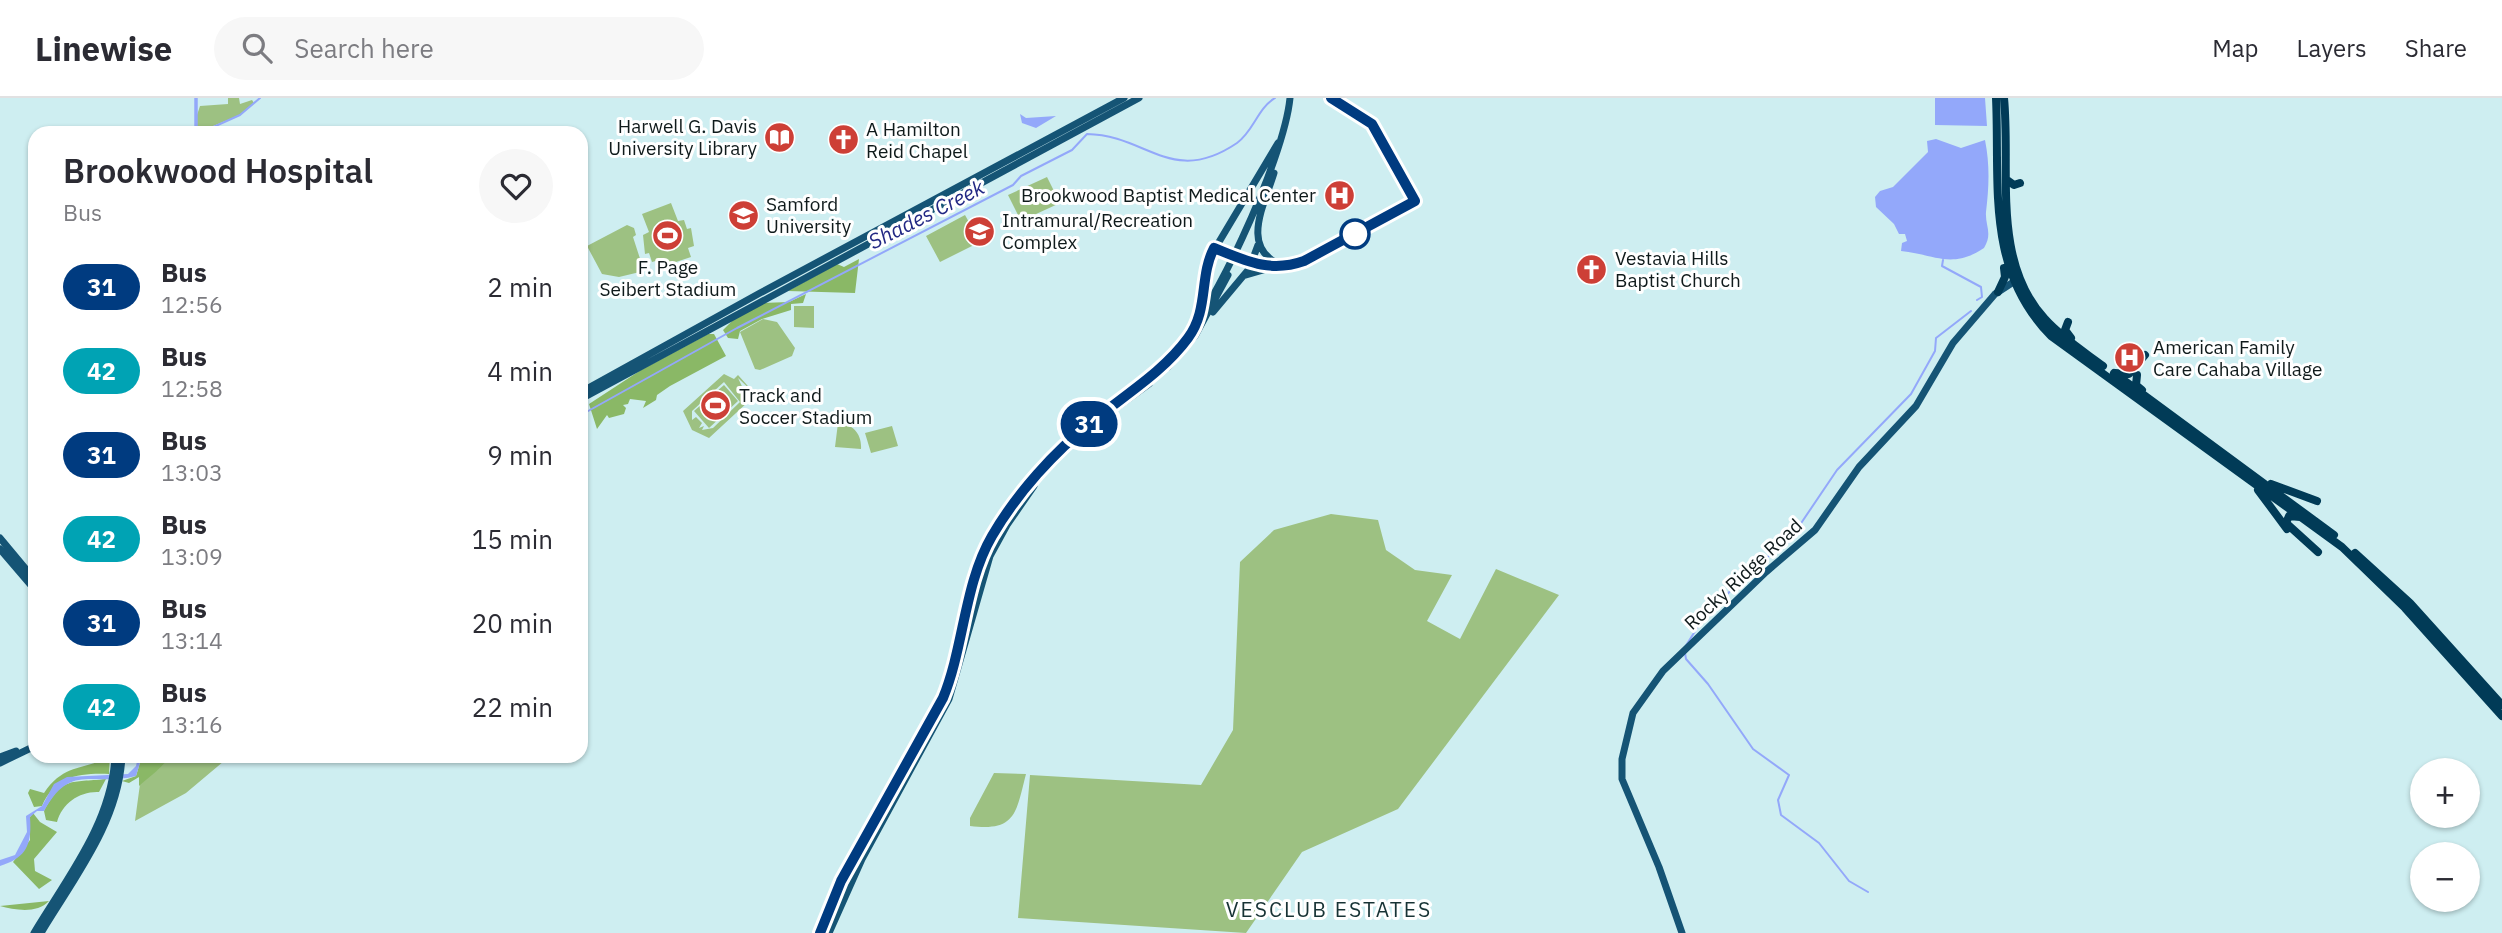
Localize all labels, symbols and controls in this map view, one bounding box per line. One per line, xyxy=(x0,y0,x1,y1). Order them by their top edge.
search box xyxy=(214,17,704,80)
text: Linewise xyxy=(35,27,172,70)
icon: search xyxy=(238,29,276,67)
text: Search here xyxy=(294,31,434,65)
text: Map xyxy=(2212,32,2259,64)
text: Layers xyxy=(2297,32,2367,64)
text: Share xyxy=(2405,32,2467,64)
place label: Harwell G. Davis University Library xyxy=(608,114,758,160)
place label: A Hamilton Reid Chapel xyxy=(866,117,968,163)
library icon: Harwell G. Davis University Library xyxy=(763,120,797,154)
church icon: A Hamilton Reid Chapel xyxy=(826,123,860,157)
text: Brookwood Hospital xyxy=(63,149,373,192)
button: heart xyxy=(479,149,553,223)
water label: Shades Creek xyxy=(863,172,990,255)
hospital icon: Brookwood Baptist Medical Center xyxy=(1322,178,1356,212)
place label: Brookwood Baptist Medical Center xyxy=(1021,183,1316,207)
place label: Samford University xyxy=(766,192,852,238)
text: Bus xyxy=(63,197,102,227)
school or university icon: Samford University xyxy=(726,198,760,232)
place label: Intramural/Recreation Complex xyxy=(1002,208,1193,254)
school or university icon: Intramural/Recreation Complex xyxy=(962,214,996,248)
sports icon: F. Page Seibert Stadium xyxy=(651,219,685,253)
unlabelled marker xyxy=(1340,219,1370,249)
place label: Vestavia Hills Baptist Church xyxy=(1615,246,1741,292)
church icon: Vestavia Hills Baptist Church xyxy=(1575,252,1609,286)
text: Bus xyxy=(161,255,207,289)
place label: F. Page Seibert Stadium xyxy=(600,255,736,301)
text: 2 min xyxy=(487,270,553,304)
text: 31 xyxy=(87,271,116,303)
text: 12:56 xyxy=(161,289,223,319)
place label: American Family Care Cahaba Village xyxy=(2153,335,2322,381)
text: Bus xyxy=(161,339,207,373)
hospital icon: American Family Care Cahaba Village xyxy=(2113,341,2147,375)
text: 4 min xyxy=(487,354,553,388)
text: 42 xyxy=(87,355,116,387)
text: 12:58 xyxy=(161,373,223,403)
place label: Track and Soccer Stadium xyxy=(739,383,872,429)
sports icon: Track and Soccer Stadium xyxy=(699,389,733,423)
line badge: 31 xyxy=(1058,401,1120,447)
text: 31 xyxy=(1075,408,1103,440)
text: Bus xyxy=(161,423,207,457)
text: 9 min xyxy=(487,438,553,472)
text: 31 xyxy=(87,439,116,471)
text: 13:03 xyxy=(161,457,223,487)
text: Bus xyxy=(161,507,207,541)
street label: Rocky Ridge Road xyxy=(1679,513,1807,635)
text: 15 min xyxy=(472,522,553,556)
text: 42 xyxy=(87,523,116,555)
text: 13:09 xyxy=(161,541,223,571)
text: Bus xyxy=(161,591,207,625)
text: 20 min xyxy=(472,606,553,640)
text: 31 xyxy=(87,607,116,639)
text: 13:14 xyxy=(161,625,223,655)
text: Bus xyxy=(161,675,207,709)
text: 22 min xyxy=(472,690,553,724)
text: 42 xyxy=(87,691,116,723)
text: 13:16 xyxy=(161,709,223,739)
map controls xyxy=(2410,758,2480,912)
button: + xyxy=(2410,758,2480,828)
button: − xyxy=(2410,842,2480,912)
district label: VESCLUB ESTATES xyxy=(1226,895,1432,923)

